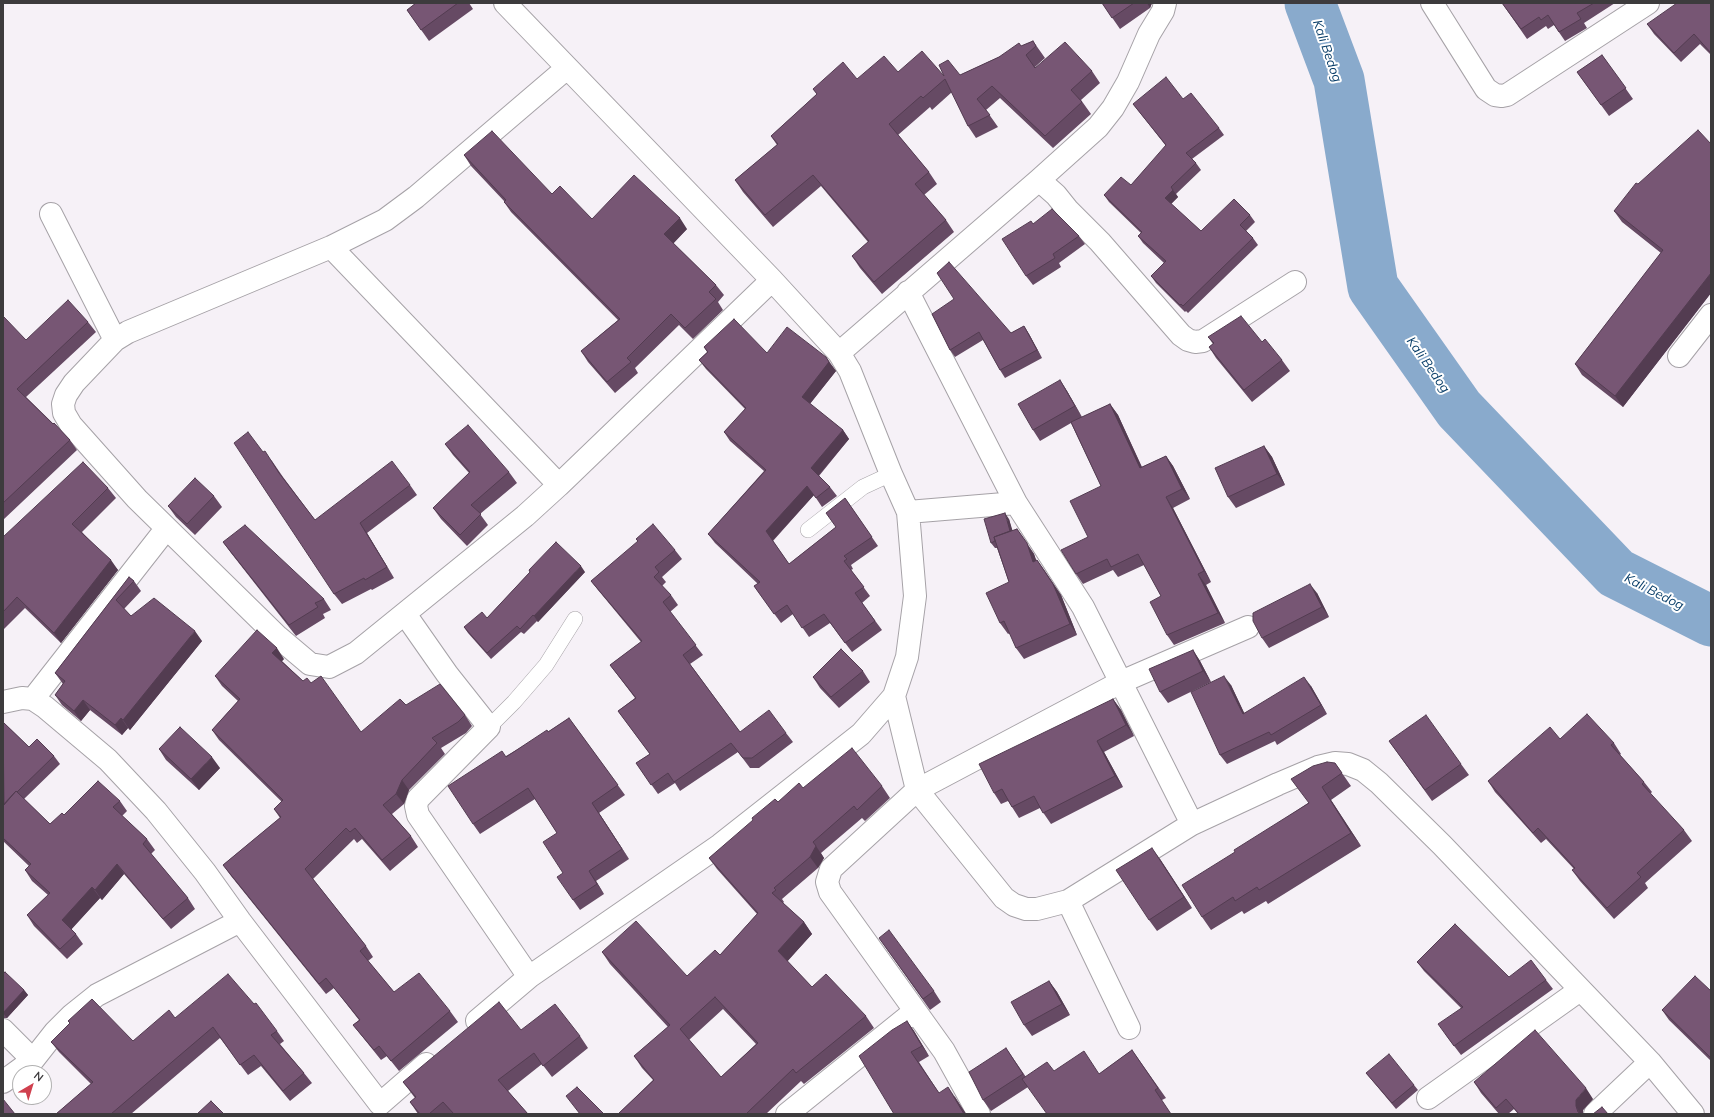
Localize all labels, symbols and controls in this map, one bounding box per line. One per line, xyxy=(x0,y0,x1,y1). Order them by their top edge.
water label: Kali Bedog xyxy=(1309,18,1345,84)
water label: Kali Bedog xyxy=(1403,334,1453,396)
water label: Kali Bedog xyxy=(1622,570,1686,614)
north arrow xyxy=(12,1065,52,1105)
text: N xyxy=(31,1068,46,1084)

